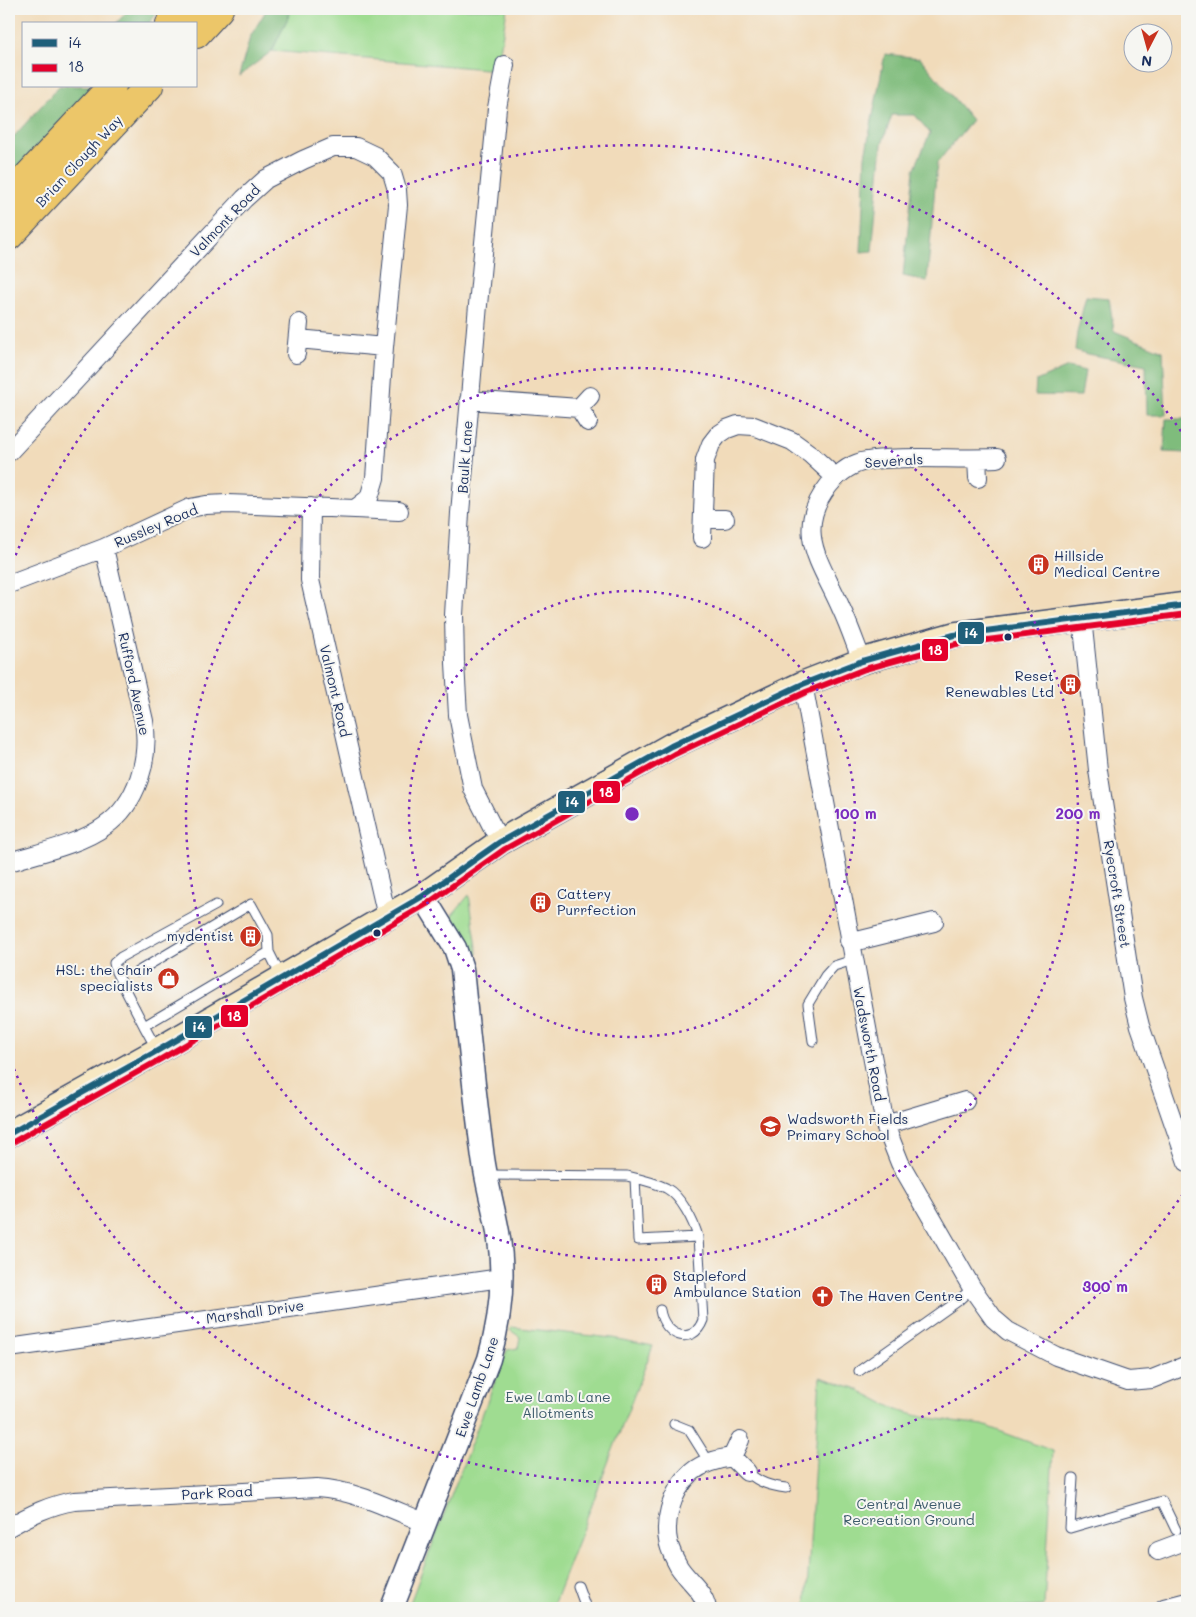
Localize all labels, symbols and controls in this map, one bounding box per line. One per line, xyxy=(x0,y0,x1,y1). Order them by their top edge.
legend xyxy=(22,22,198,88)
north arrow xyxy=(1124,22,1174,72)
text: i4 xyxy=(68,32,82,52)
text: N xyxy=(1140,51,1153,71)
text: 18 xyxy=(68,56,84,76)
street label: Brian Clough Way xyxy=(31,111,126,211)
street label: Valmont Road xyxy=(185,180,264,261)
street label: Baulk Lane xyxy=(452,420,477,494)
street label: Severals xyxy=(864,449,924,472)
street label: Russley Road xyxy=(111,499,201,552)
place label: Hillside Medical Centre xyxy=(1054,546,1160,581)
building icon: Hillside Medical Centre xyxy=(1026,552,1050,576)
line badge: i4 xyxy=(957,621,985,645)
text: i4 xyxy=(964,623,978,642)
street label: Rufford Avenue xyxy=(114,631,155,737)
unlabelled marker xyxy=(1003,632,1013,642)
line badge: 18 xyxy=(921,638,949,662)
text: 18 xyxy=(928,640,943,659)
street label: Valmont Road xyxy=(316,643,355,739)
place label: Reset Renewables Ltd xyxy=(946,666,1054,701)
building icon: Reset Renewables Ltd xyxy=(1058,672,1082,696)
line badge: 18 xyxy=(592,780,621,804)
text: 18 xyxy=(599,782,614,801)
line badge: i4 xyxy=(557,790,586,814)
text: i4 xyxy=(565,792,579,811)
text: 100 m xyxy=(833,803,877,823)
text: 200 m xyxy=(1056,803,1101,823)
centre of rings xyxy=(623,805,641,823)
street label: Ryecroft Street xyxy=(1100,839,1135,949)
place label: Cattery Purrfection xyxy=(557,884,636,919)
building icon: Cattery Purrfection xyxy=(529,890,553,914)
building icon: mydentist xyxy=(238,924,262,948)
place label: mydentist xyxy=(167,926,234,945)
unlabelled marker xyxy=(372,928,382,938)
place label: HSL: the chair specialists xyxy=(56,960,153,995)
shop icon: HSL: the chair specialists xyxy=(157,966,181,990)
street label: Wadsworth Road xyxy=(849,985,890,1103)
line badge: 18 xyxy=(220,1004,249,1028)
text: 18 xyxy=(227,1006,242,1025)
line badge: i4 xyxy=(184,1015,213,1039)
text: i4 xyxy=(192,1017,206,1036)
place label: Wadsworth Fields Primary School xyxy=(787,1109,908,1144)
school or university icon: Wadsworth Fields Primary School xyxy=(759,1115,783,1139)
place label: Stapleford Ambulance Station xyxy=(673,1266,801,1301)
building icon: Stapleford Ambulance Station xyxy=(645,1272,669,1296)
text: 300 m xyxy=(1082,1276,1128,1296)
church icon: The Haven Centre xyxy=(811,1284,835,1308)
place label: The Haven Centre xyxy=(839,1286,963,1305)
street label: Marshall Drive xyxy=(205,1295,305,1328)
street label: Ewe Lamb Lane xyxy=(450,1334,503,1440)
park label: Ewe Lamb Lane Allotments xyxy=(505,1387,611,1422)
street label: Park Road xyxy=(181,1481,253,1504)
park label: Central Avenue Recreation Ground xyxy=(843,1494,975,1529)

